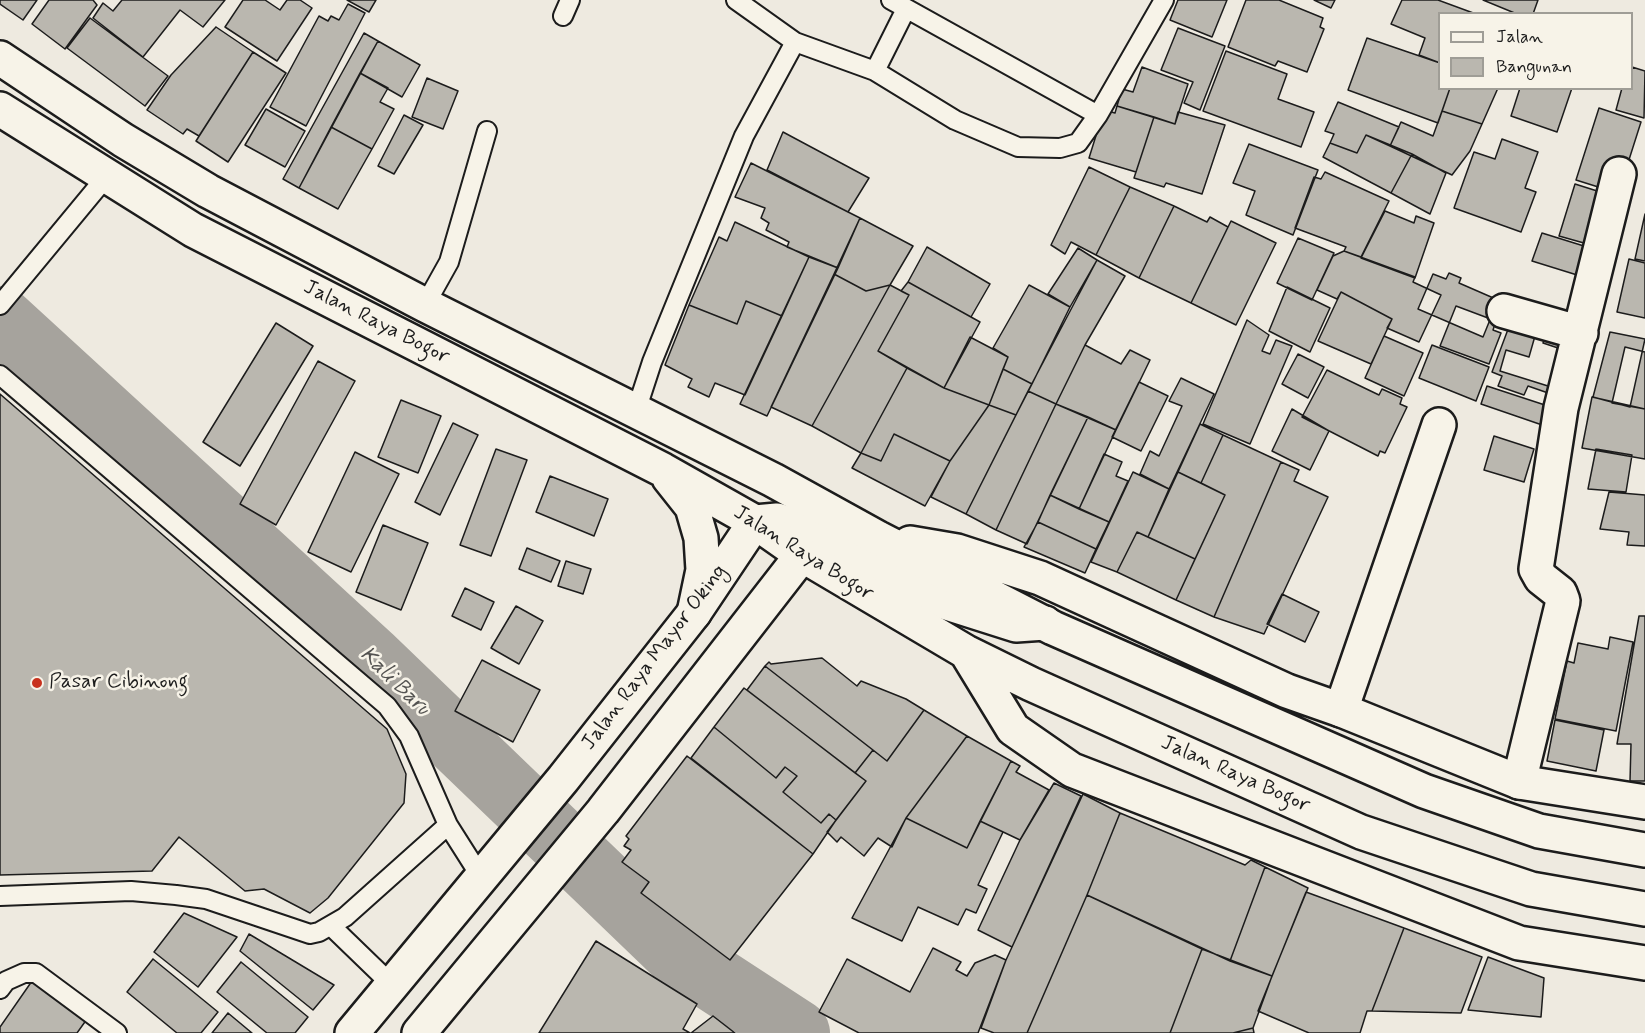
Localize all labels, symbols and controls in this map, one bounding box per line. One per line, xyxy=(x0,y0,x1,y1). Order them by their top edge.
legend xyxy=(1438,12,1633,90)
text: Jalan xyxy=(1496,25,1543,49)
text: Bangunan xyxy=(1496,55,1572,79)
street label: Jalan Raya Bogor xyxy=(299,275,453,371)
street label: Jalan Raya Bogor xyxy=(728,501,878,607)
street label: Jalan Raya Mayor Oking xyxy=(577,560,733,756)
water label: Kali Baru xyxy=(353,642,435,722)
place label: Pasar Cibinong xyxy=(49,670,188,696)
marker: Pasar Cibinong xyxy=(30,676,44,690)
street label: Jalan Raya Bogor xyxy=(1157,731,1313,819)

